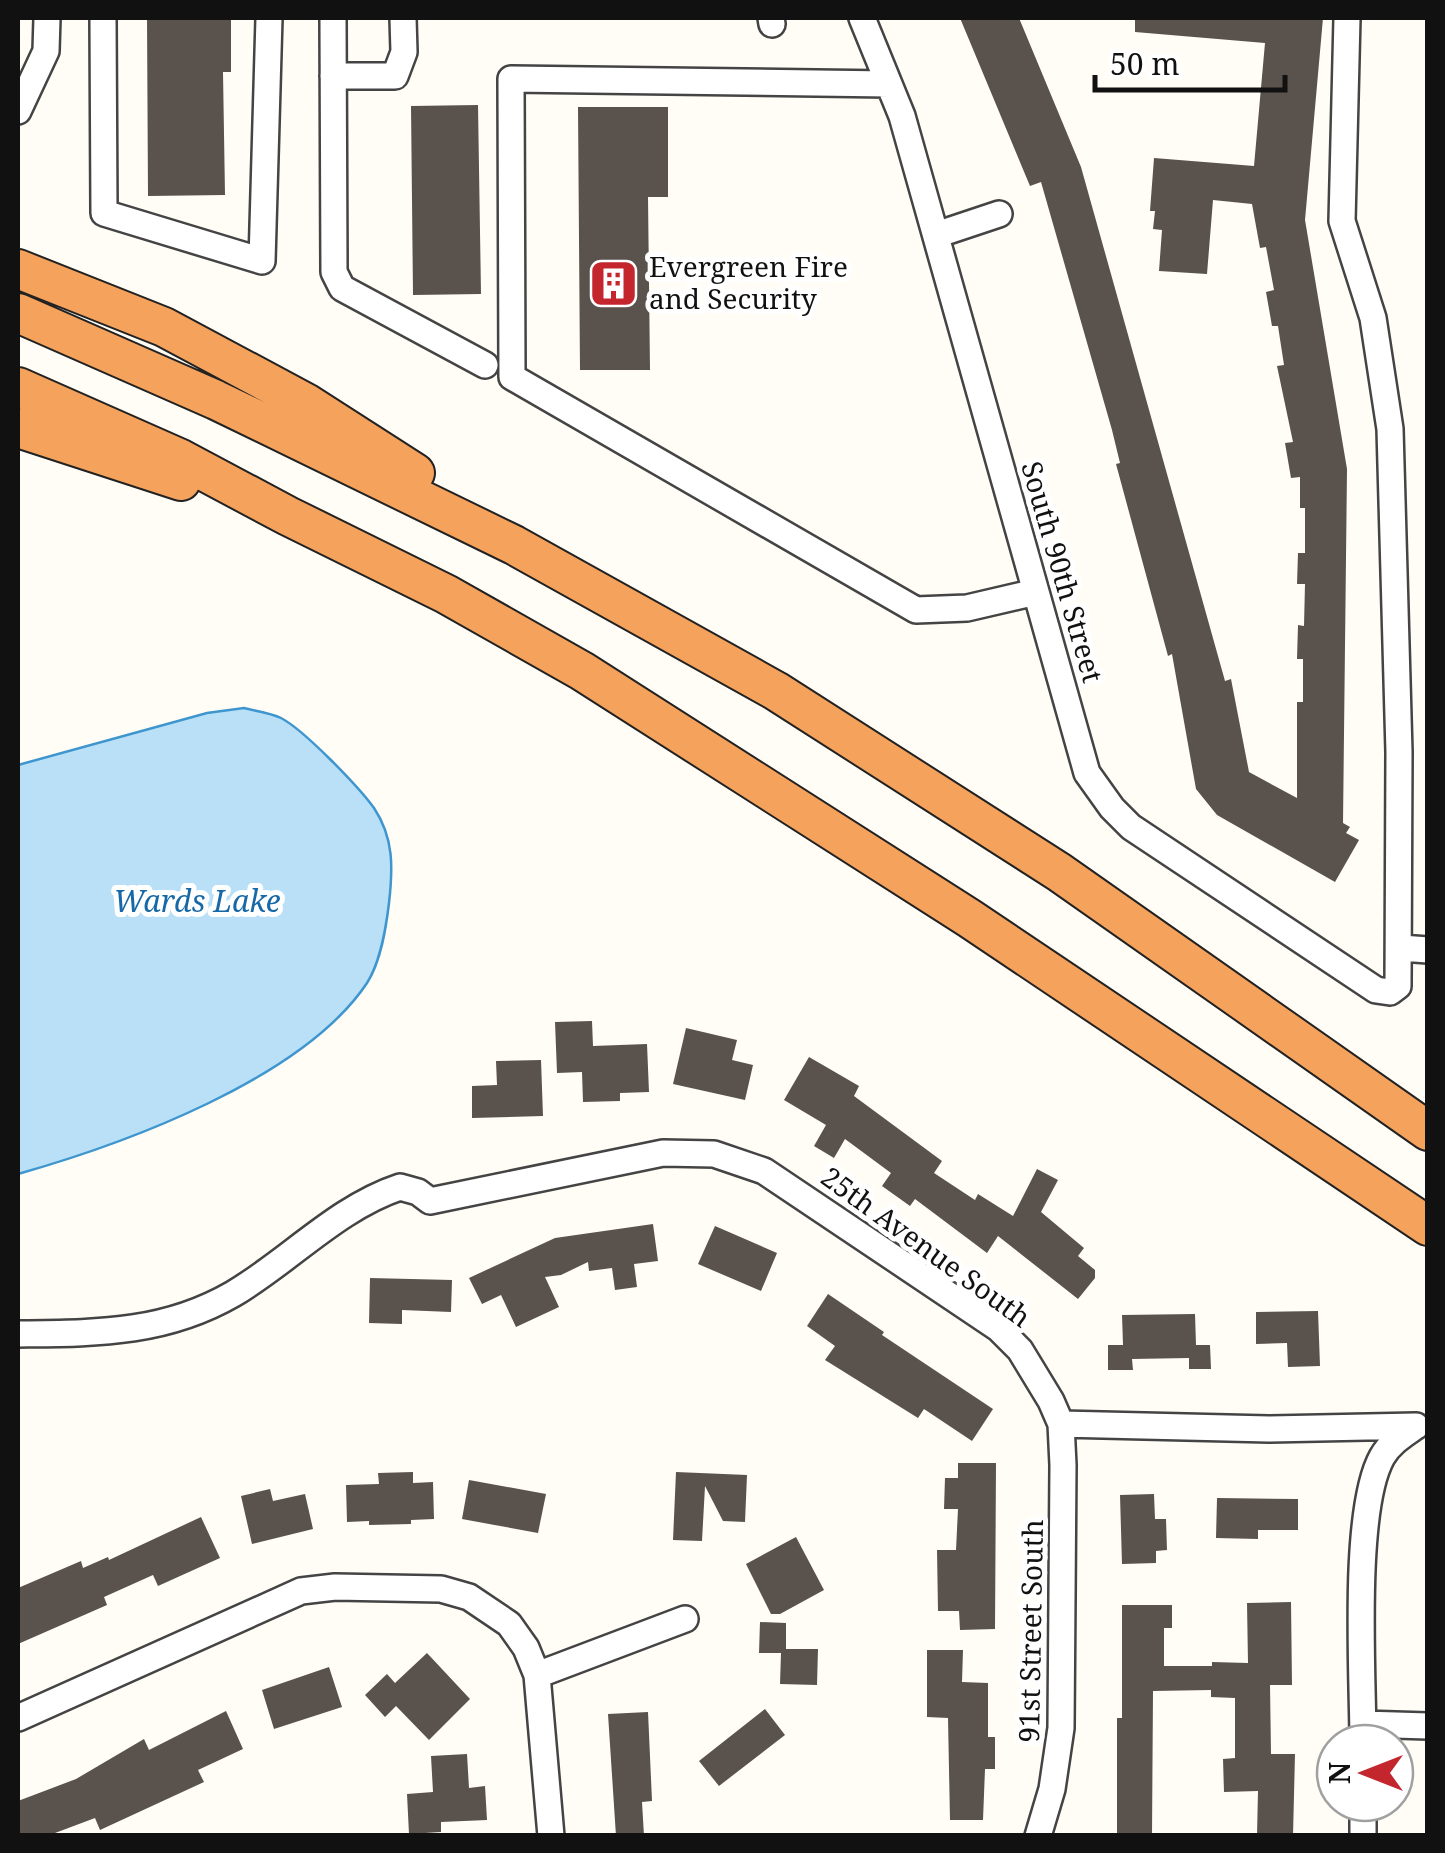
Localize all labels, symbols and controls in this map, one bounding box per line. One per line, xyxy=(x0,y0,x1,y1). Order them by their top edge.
scale bar xyxy=(1095,30,1285,92)
text: 50 m xyxy=(1110,43,1180,84)
place label: Evergreen Fire and Security xyxy=(649,247,848,317)
building icon: Evergreen Fire and Security xyxy=(588,257,640,309)
street label: South 90th Street xyxy=(1013,457,1113,687)
water label: Wards Lake xyxy=(113,880,281,921)
street label: 25th Avenue South xyxy=(814,1157,1039,1335)
street label: 91st Street South xyxy=(1009,1519,1051,1743)
north arrow xyxy=(1315,1723,1415,1823)
text: N xyxy=(1320,1762,1358,1784)

